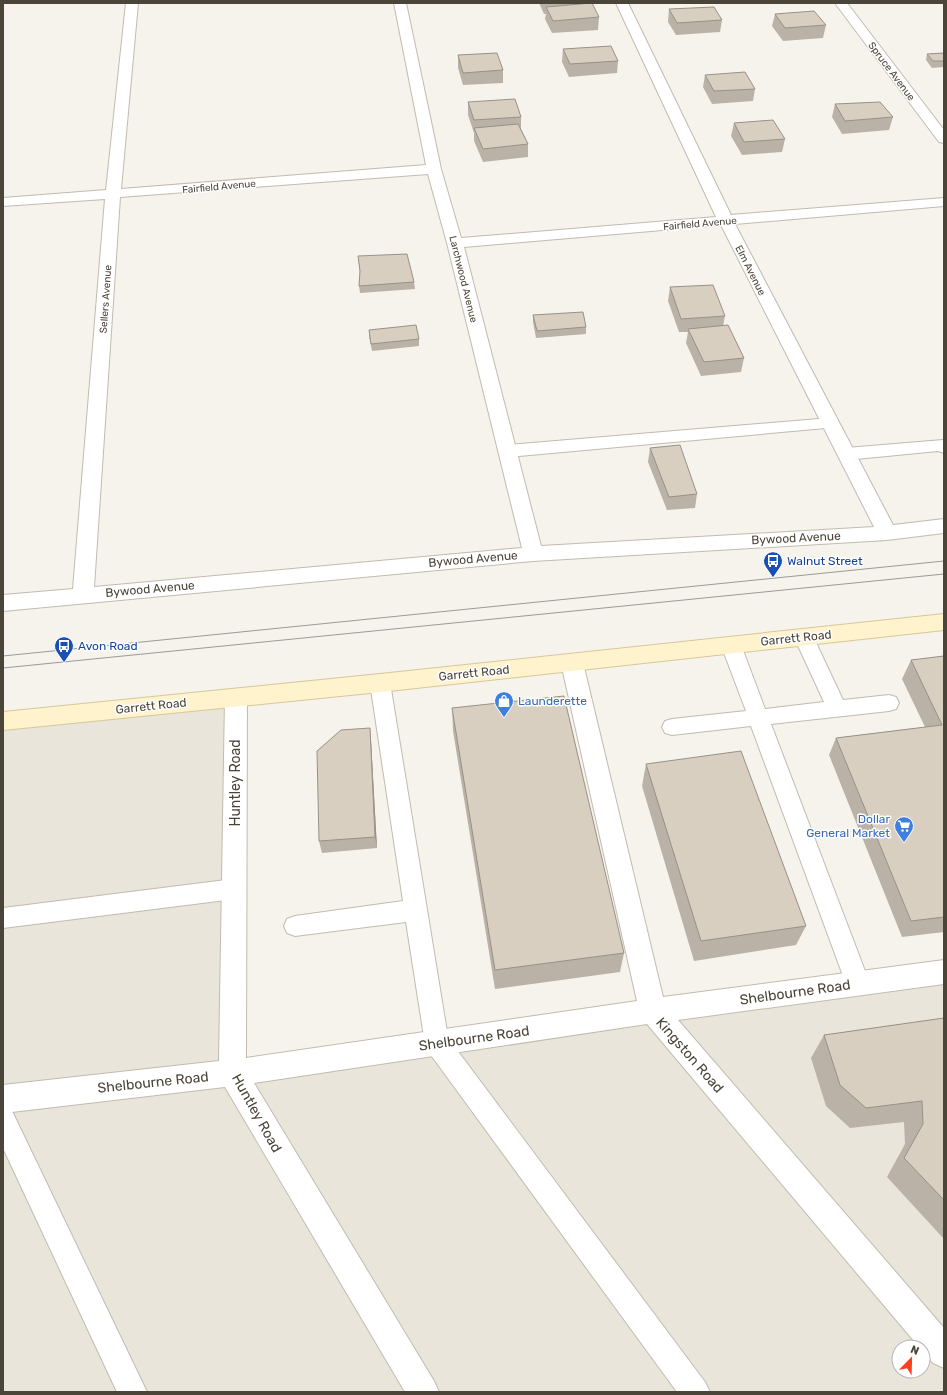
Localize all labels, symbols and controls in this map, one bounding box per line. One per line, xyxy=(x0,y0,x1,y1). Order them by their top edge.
street label: Spruce Avenue xyxy=(865,40,917,104)
street label: Fairfield Avenue xyxy=(182,178,257,196)
street label: Fairfield Avenue xyxy=(663,215,738,233)
street label: Larchwood Avenue xyxy=(446,235,480,324)
street label: Elm Avenue xyxy=(732,243,768,298)
street label: Sellers Avenue xyxy=(98,264,114,334)
street label: Bywood Avenue xyxy=(751,529,841,547)
street label: Bywood Avenue xyxy=(428,548,519,570)
bus stop icon: Walnut Street xyxy=(762,550,784,578)
place label: Walnut Street xyxy=(787,554,863,568)
street label: Bywood Avenue xyxy=(105,578,196,600)
street label: Garrett Road xyxy=(760,627,832,649)
bus stop icon: Avon Road xyxy=(53,635,75,663)
place label: Avon Road xyxy=(78,639,138,653)
street label: Garrett Road xyxy=(438,662,510,684)
shop icon: Launderette xyxy=(493,690,515,718)
place label: Launderette xyxy=(518,694,587,708)
street label: Garrett Road xyxy=(115,695,187,717)
street label: Huntley Road xyxy=(227,739,244,827)
place label: Dollar General Market xyxy=(806,812,890,840)
supermarket icon: Dollar General Market xyxy=(893,815,915,843)
street label: Shelbourne Road xyxy=(739,976,851,1009)
street label: Kingston Road xyxy=(652,1014,727,1097)
street label: Shelbourne Road xyxy=(418,1022,530,1055)
street label: Shelbourne Road xyxy=(97,1068,209,1097)
street label: Huntley Road xyxy=(228,1071,285,1156)
north arrow xyxy=(891,1339,931,1379)
text: N xyxy=(909,1343,921,1358)

